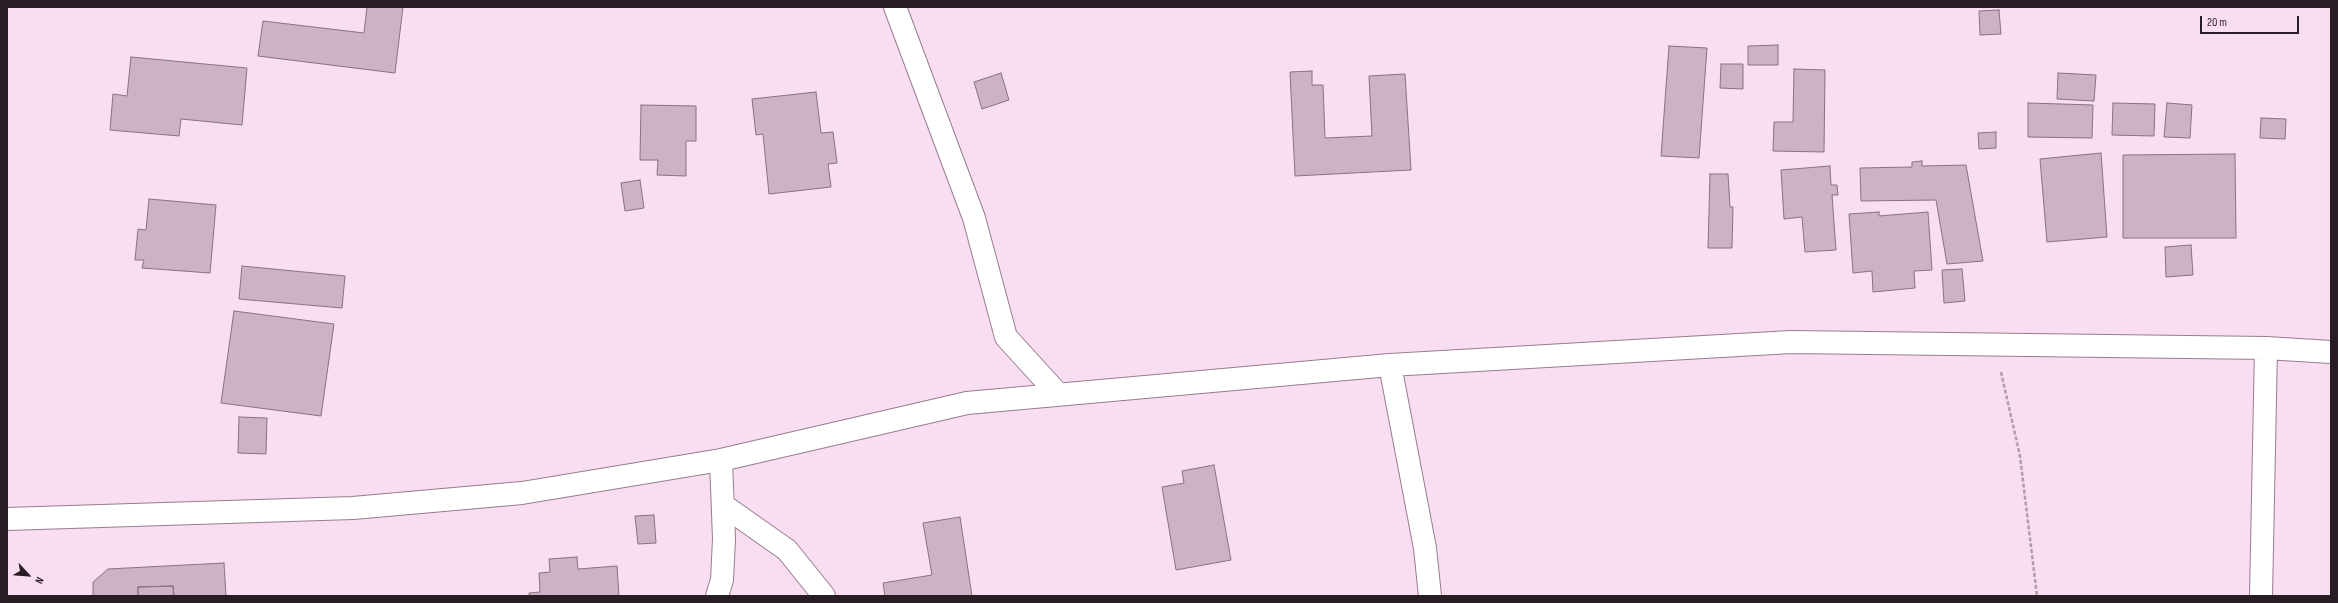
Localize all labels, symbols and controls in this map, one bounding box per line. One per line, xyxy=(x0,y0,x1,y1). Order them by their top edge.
scale bar xyxy=(2202,8,2301,34)
text: 20 m xyxy=(2207,15,2227,30)
north arrow xyxy=(8,555,48,595)
text: N xyxy=(32,575,46,586)

